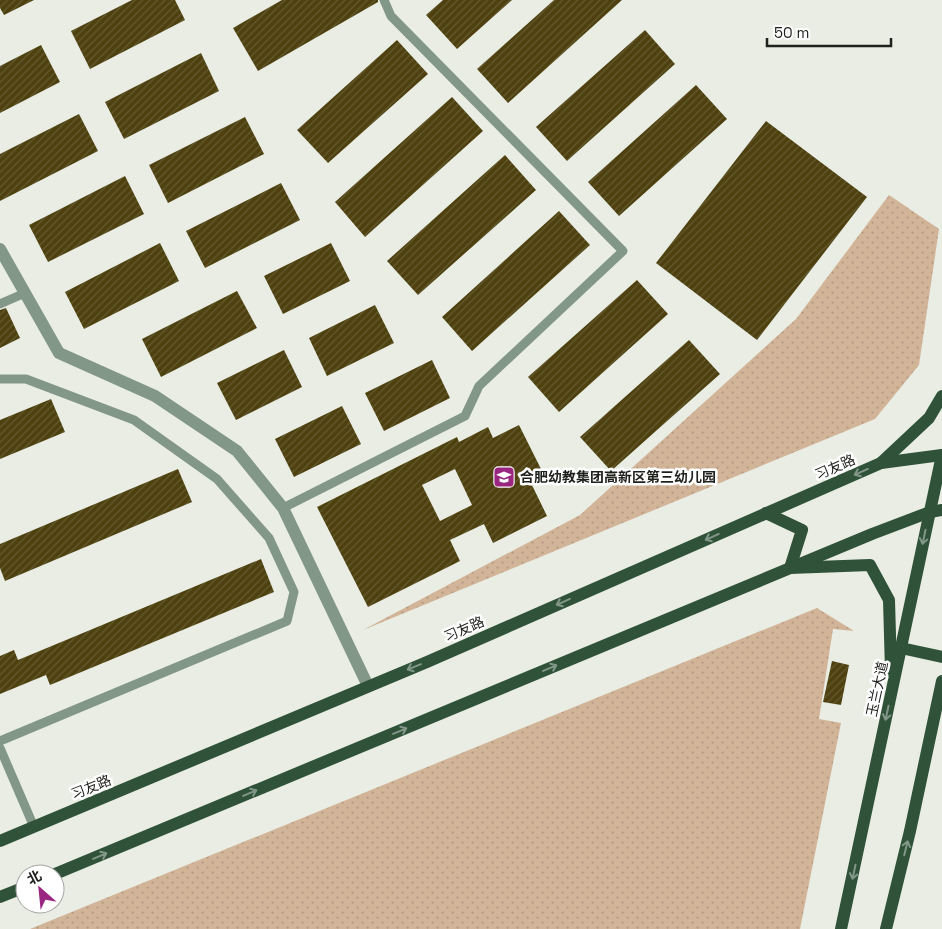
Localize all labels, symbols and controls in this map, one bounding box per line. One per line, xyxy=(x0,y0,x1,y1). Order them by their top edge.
scale bar xyxy=(767,15,891,47)
text: 50 m xyxy=(774,23,809,42)
street label: 习友路 xyxy=(812,450,858,484)
school or university icon: 合肥幼教集团高新区第三幼儿园 xyxy=(492,465,516,489)
one-way arrow xyxy=(854,467,869,477)
place label: 合肥幼教集团高新区第三幼儿园 xyxy=(520,468,716,486)
one-way arrow xyxy=(919,529,929,545)
one-way arrow xyxy=(705,533,720,543)
one-way arrow xyxy=(556,598,571,608)
street label: 习友路 xyxy=(441,612,487,646)
street label: 玉兰大道 xyxy=(862,660,892,718)
one-way arrow xyxy=(407,663,422,673)
one-way arrow xyxy=(542,663,557,673)
one-way arrow xyxy=(882,705,891,721)
one-way arrow xyxy=(392,725,407,735)
street label: 习友路 xyxy=(68,771,114,803)
one-way arrow xyxy=(242,788,257,797)
one-way arrow xyxy=(902,840,911,856)
one-way arrow xyxy=(92,850,107,860)
north arrow xyxy=(15,864,65,914)
one-way arrow xyxy=(848,864,858,880)
text: 北 xyxy=(24,866,44,889)

